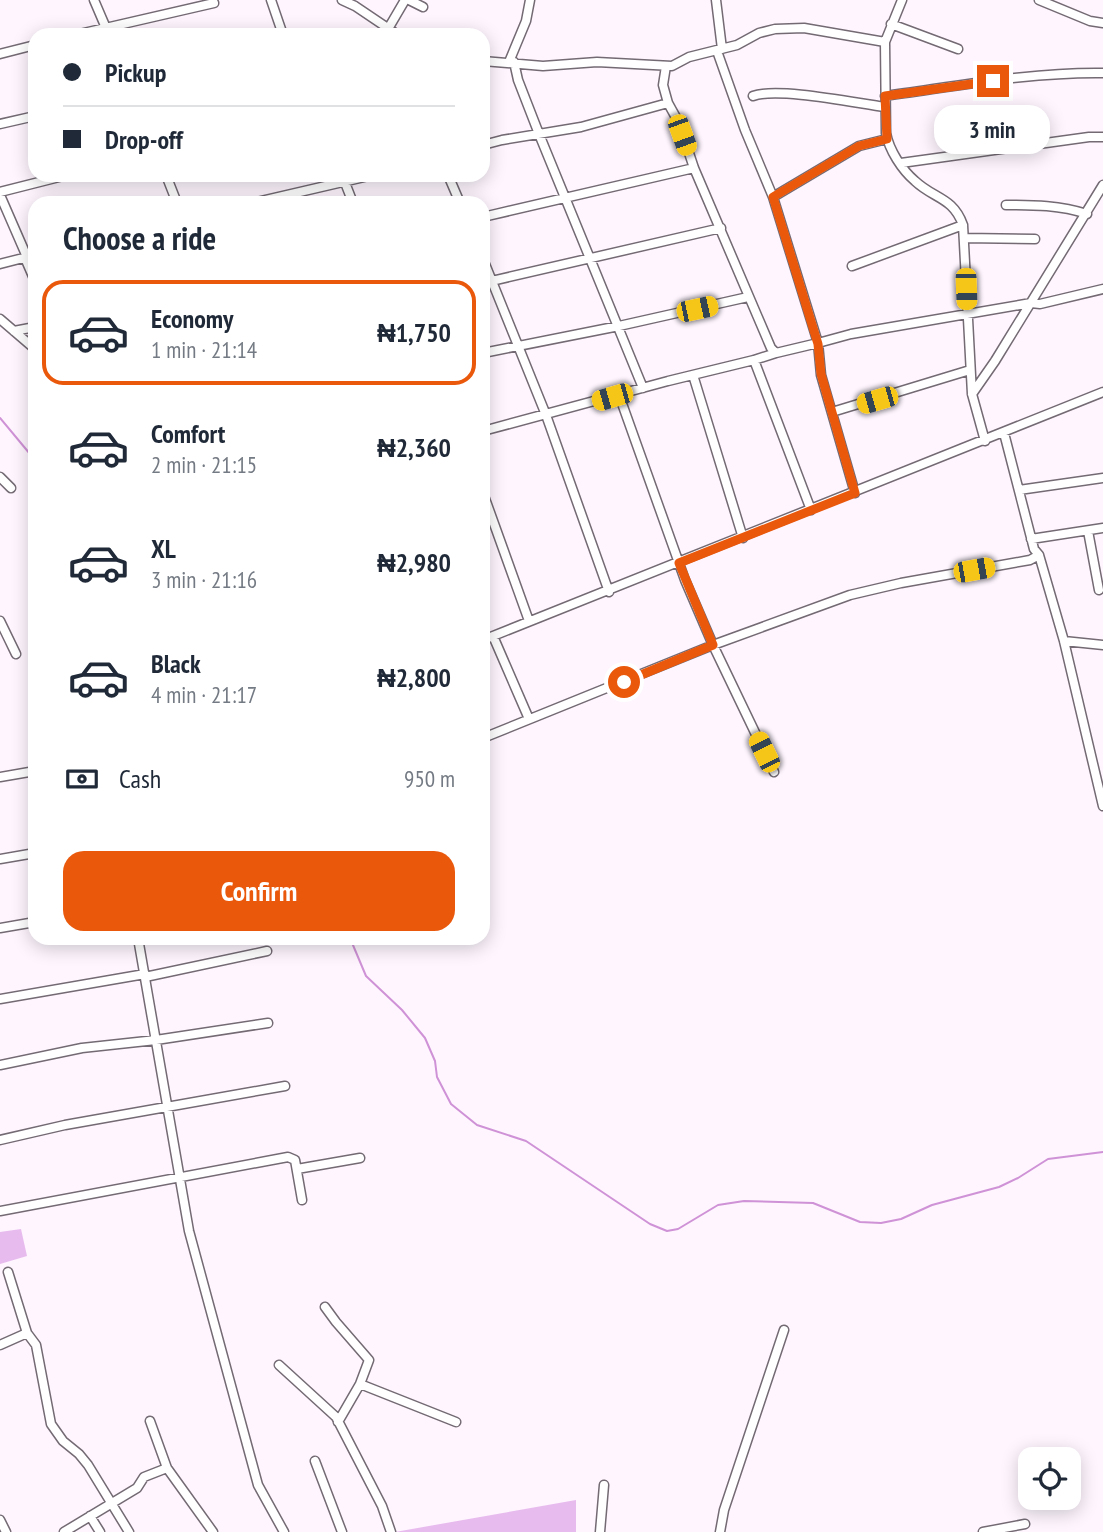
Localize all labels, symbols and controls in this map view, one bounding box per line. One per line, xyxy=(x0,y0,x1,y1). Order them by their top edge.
text: Pickup xyxy=(105,56,166,89)
route end xyxy=(977,65,1009,97)
callout: 3 min xyxy=(935,106,1051,154)
car xyxy=(665,112,700,158)
text: 3 min xyxy=(969,115,1015,144)
text: Drop-off xyxy=(105,123,183,156)
text: Choose a ride xyxy=(63,217,216,259)
car xyxy=(955,268,978,310)
car xyxy=(675,294,720,324)
icon: car xyxy=(67,301,130,364)
text: Economy xyxy=(151,302,233,335)
text: ₦1,750 xyxy=(377,316,451,349)
text: 1 min · 21:14 xyxy=(151,335,257,364)
car xyxy=(589,381,636,413)
car xyxy=(854,384,901,416)
icon: car xyxy=(67,416,130,479)
text: Comfort xyxy=(151,417,225,450)
text: ₦2,360 xyxy=(377,431,451,464)
text: 2 min · 21:15 xyxy=(151,450,257,479)
icon: car xyxy=(67,531,130,594)
text: XL xyxy=(151,532,176,565)
text: ₦2,980 xyxy=(377,546,451,579)
car xyxy=(952,556,997,584)
text: 3 min · 21:16 xyxy=(151,565,257,594)
icon: car xyxy=(67,646,130,709)
text: Black xyxy=(151,647,201,680)
text: ₦2,800 xyxy=(377,661,451,694)
route start xyxy=(608,666,640,698)
text: 4 min · 21:17 xyxy=(151,680,257,709)
car xyxy=(746,729,783,775)
icon: cash xyxy=(63,760,101,798)
text: Cash xyxy=(119,762,161,795)
text: 950 m xyxy=(404,764,455,793)
button: Confirm xyxy=(63,851,455,931)
map controls xyxy=(1018,1447,1081,1510)
button: locate xyxy=(1018,1447,1081,1510)

